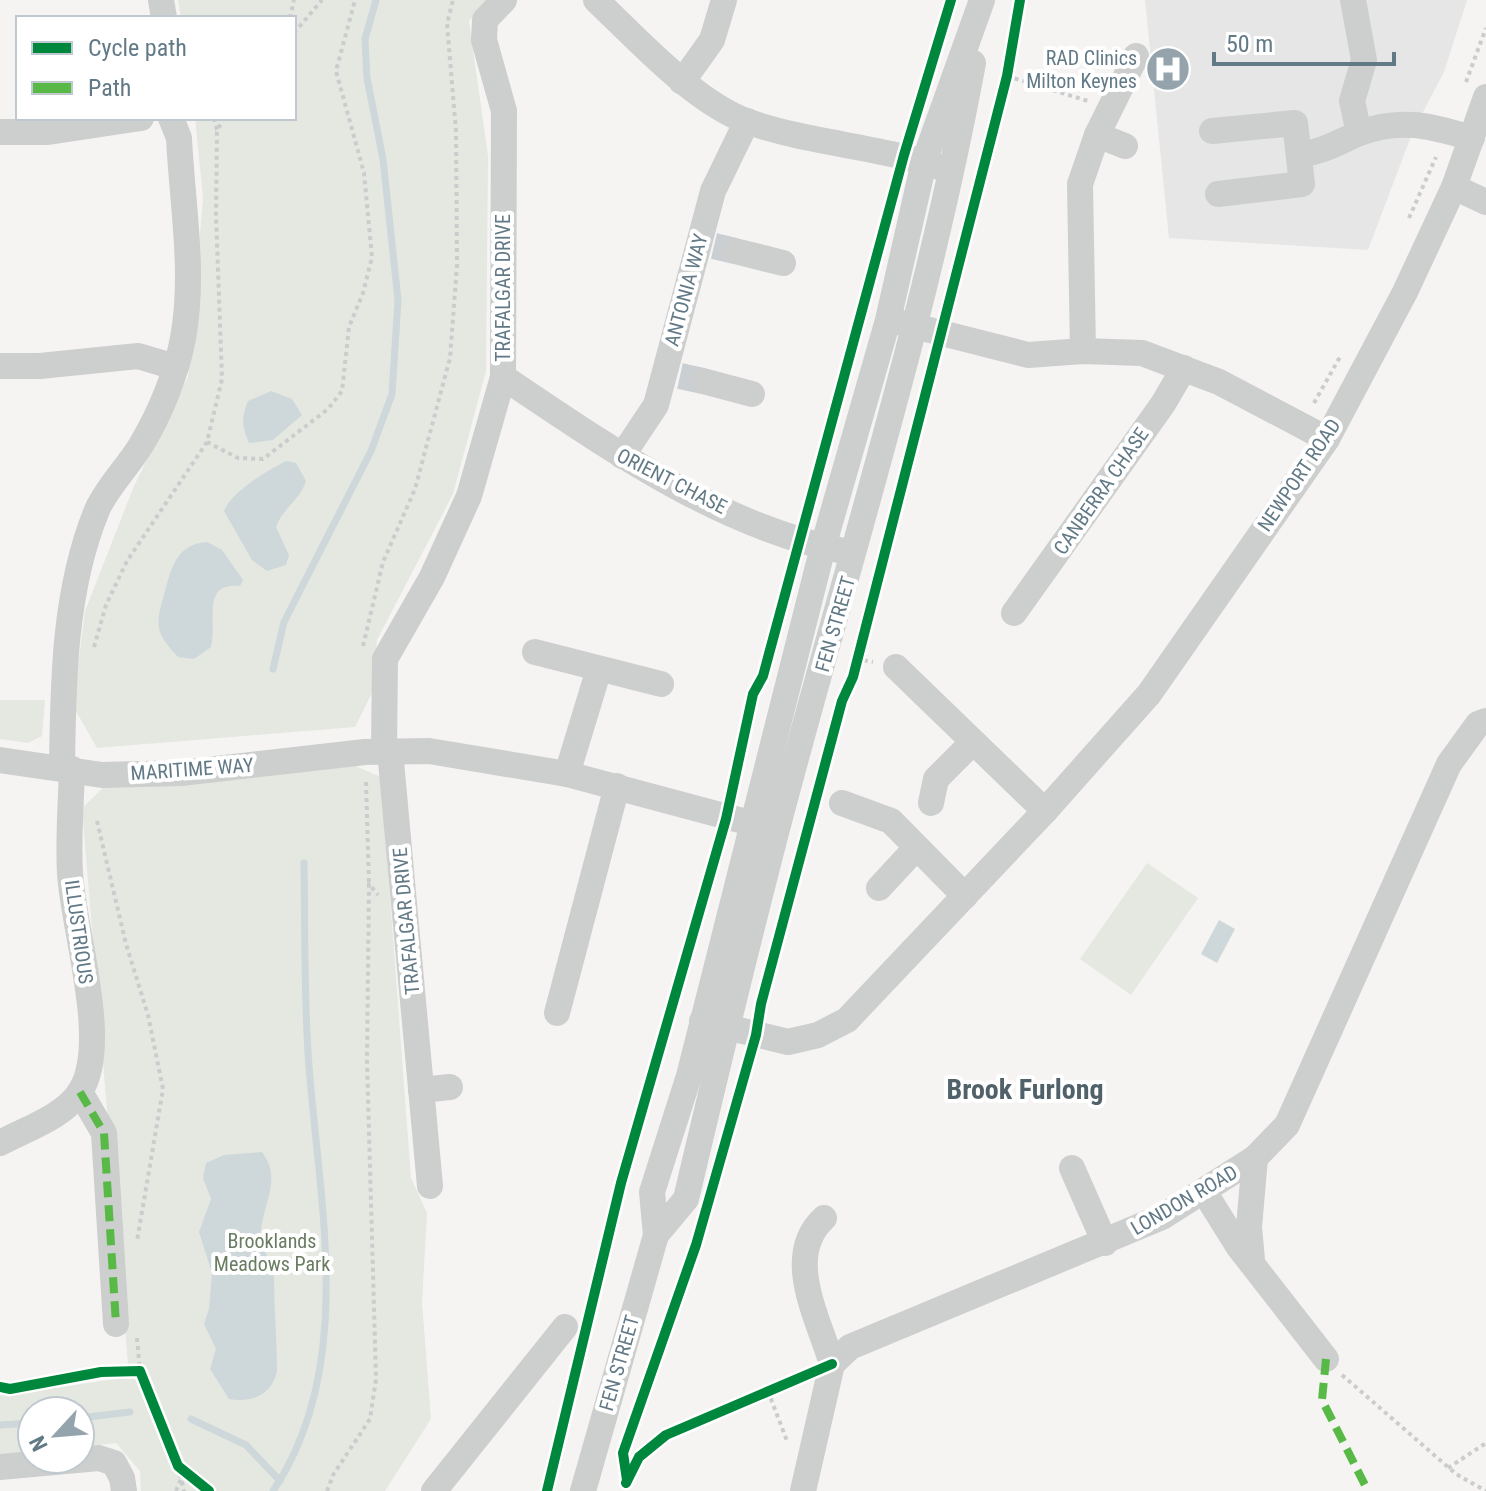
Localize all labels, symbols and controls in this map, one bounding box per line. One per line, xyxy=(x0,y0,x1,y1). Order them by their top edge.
legend xyxy=(16,16,296,120)
scale bar xyxy=(1214,16,1394,66)
text: 50 m xyxy=(1226,30,1273,58)
text: Cycle path xyxy=(88,34,187,62)
hospital icon: RAD Clinics Milton Keynes xyxy=(1144,45,1192,93)
place label: RAD Clinics Milton Keynes xyxy=(1026,46,1137,93)
text: Path xyxy=(88,74,131,102)
street label: TRAFALGAR DRIVE xyxy=(491,214,515,362)
street label: ANTONIA WAY xyxy=(659,231,713,349)
street label: NEWPORT ROAD xyxy=(1253,414,1345,536)
street label: CANBERRA CHASE xyxy=(1048,423,1154,559)
street label: ORIENT CHASE xyxy=(613,443,731,519)
street label: FEN STREET xyxy=(810,573,860,675)
street label: MARITIME WAY xyxy=(130,753,255,785)
street label: TRAFALGAR DRIVE xyxy=(388,846,424,996)
street label: ILLUSTRIOUS xyxy=(60,878,98,986)
district label: Brook Furlong xyxy=(946,1073,1104,1106)
street label: LONDON ROAD xyxy=(1126,1160,1242,1240)
park label: Brooklands Meadows Park xyxy=(214,1229,330,1276)
street label: FEN STREET xyxy=(594,1312,644,1414)
north arrow xyxy=(16,1395,96,1475)
text: N xyxy=(24,1432,53,1455)

